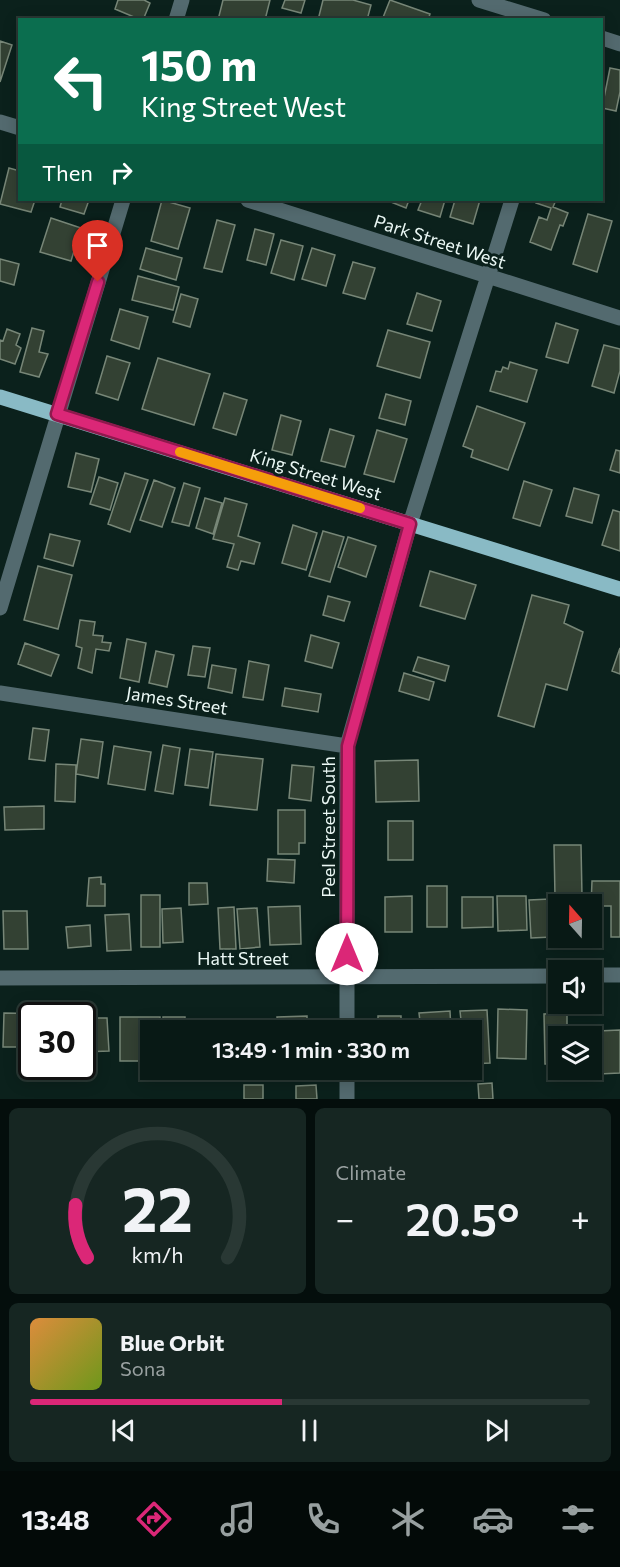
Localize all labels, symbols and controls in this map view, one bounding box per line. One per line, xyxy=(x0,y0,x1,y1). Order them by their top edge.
text: 150 m xyxy=(141,38,257,90)
icon: left xyxy=(42,42,120,120)
text: King Street West xyxy=(141,90,346,123)
icon: right xyxy=(105,156,138,189)
text: Then xyxy=(42,159,93,186)
street label: Park Street West xyxy=(371,209,509,273)
pin xyxy=(72,220,123,282)
icon: arrive xyxy=(81,229,114,262)
street label: King Street West xyxy=(247,444,385,504)
street label: James Street xyxy=(125,681,229,719)
street label: Peel Street South xyxy=(317,756,339,898)
north arrow xyxy=(548,894,602,948)
map controls xyxy=(548,894,602,1080)
position arrow xyxy=(315,922,379,986)
street label: Hatt Street xyxy=(197,947,289,969)
button: sound xyxy=(548,960,602,1014)
speed limit sign: 30 xyxy=(18,1002,96,1080)
button: layers xyxy=(548,1026,602,1080)
text: 13:49 · 1 min · 330 m xyxy=(212,1036,410,1063)
text: Climate xyxy=(336,1160,406,1184)
text: 22 xyxy=(122,1169,193,1245)
text: 20.5° xyxy=(405,1190,519,1245)
text: − xyxy=(336,1197,354,1238)
text: + xyxy=(571,1197,590,1238)
text: km/h xyxy=(131,1241,183,1267)
text: Blue Orbit xyxy=(120,1329,224,1356)
text: Sona xyxy=(120,1356,166,1380)
icon: previous xyxy=(107,1414,140,1447)
icon: pause xyxy=(293,1414,326,1447)
icon: next xyxy=(480,1414,513,1447)
icon: directions xyxy=(133,1498,175,1540)
icon: music xyxy=(217,1498,259,1540)
icon: phone xyxy=(302,1498,344,1540)
icon: climate xyxy=(387,1498,429,1540)
icon: car xyxy=(472,1498,514,1540)
icon: filters xyxy=(557,1498,599,1540)
text: 13:48 xyxy=(21,1503,90,1536)

